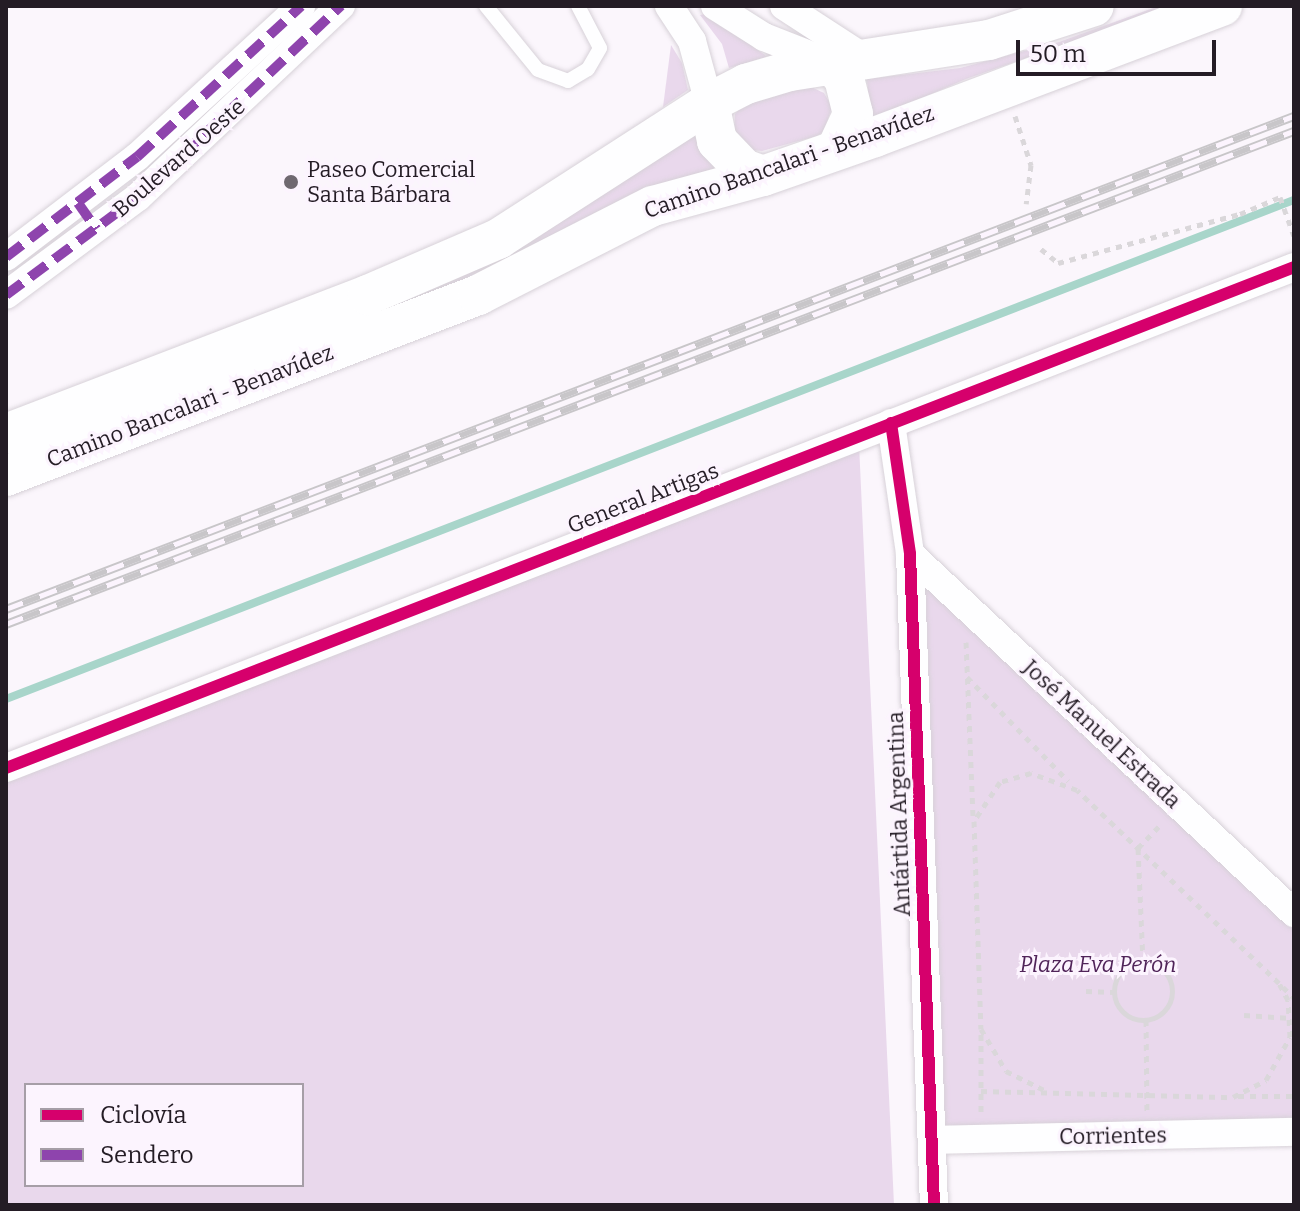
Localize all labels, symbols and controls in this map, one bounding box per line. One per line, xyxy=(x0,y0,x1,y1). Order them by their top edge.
scale bar xyxy=(1020,24,1220,74)
text: 50 m xyxy=(1030,40,1086,68)
street label: Boulevard Oeste xyxy=(108,93,250,223)
street label: Camino Bancalari - Benavídez xyxy=(641,100,937,224)
place label: Paseo Comercial Santa Bárbara xyxy=(307,156,475,208)
marker: Paseo Comercial Santa Bárbara xyxy=(282,173,300,191)
street label: Camino Bancalari - Benavídez xyxy=(43,339,337,473)
street label: General Artigas xyxy=(564,457,722,539)
street label: José Manuel Estrada xyxy=(1018,654,1186,814)
street label: Antártida Argentina xyxy=(882,711,916,917)
park label: Plaza Eva Perón xyxy=(1020,952,1176,978)
legend xyxy=(24,1083,304,1187)
text: Ciclovía xyxy=(100,1101,187,1129)
street label: Corrientes xyxy=(1059,1122,1167,1150)
text: Sendero xyxy=(100,1141,194,1169)

